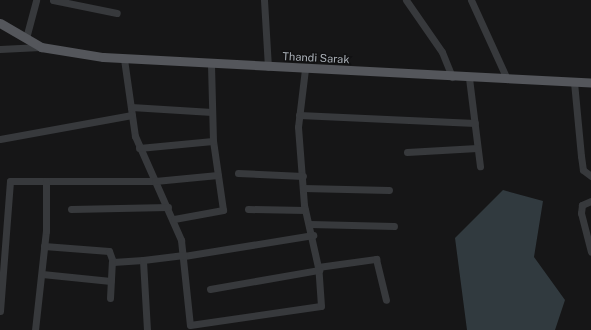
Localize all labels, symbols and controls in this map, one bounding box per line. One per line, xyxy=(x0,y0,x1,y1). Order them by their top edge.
street label: Thandi Sarak xyxy=(282,50,350,66)

